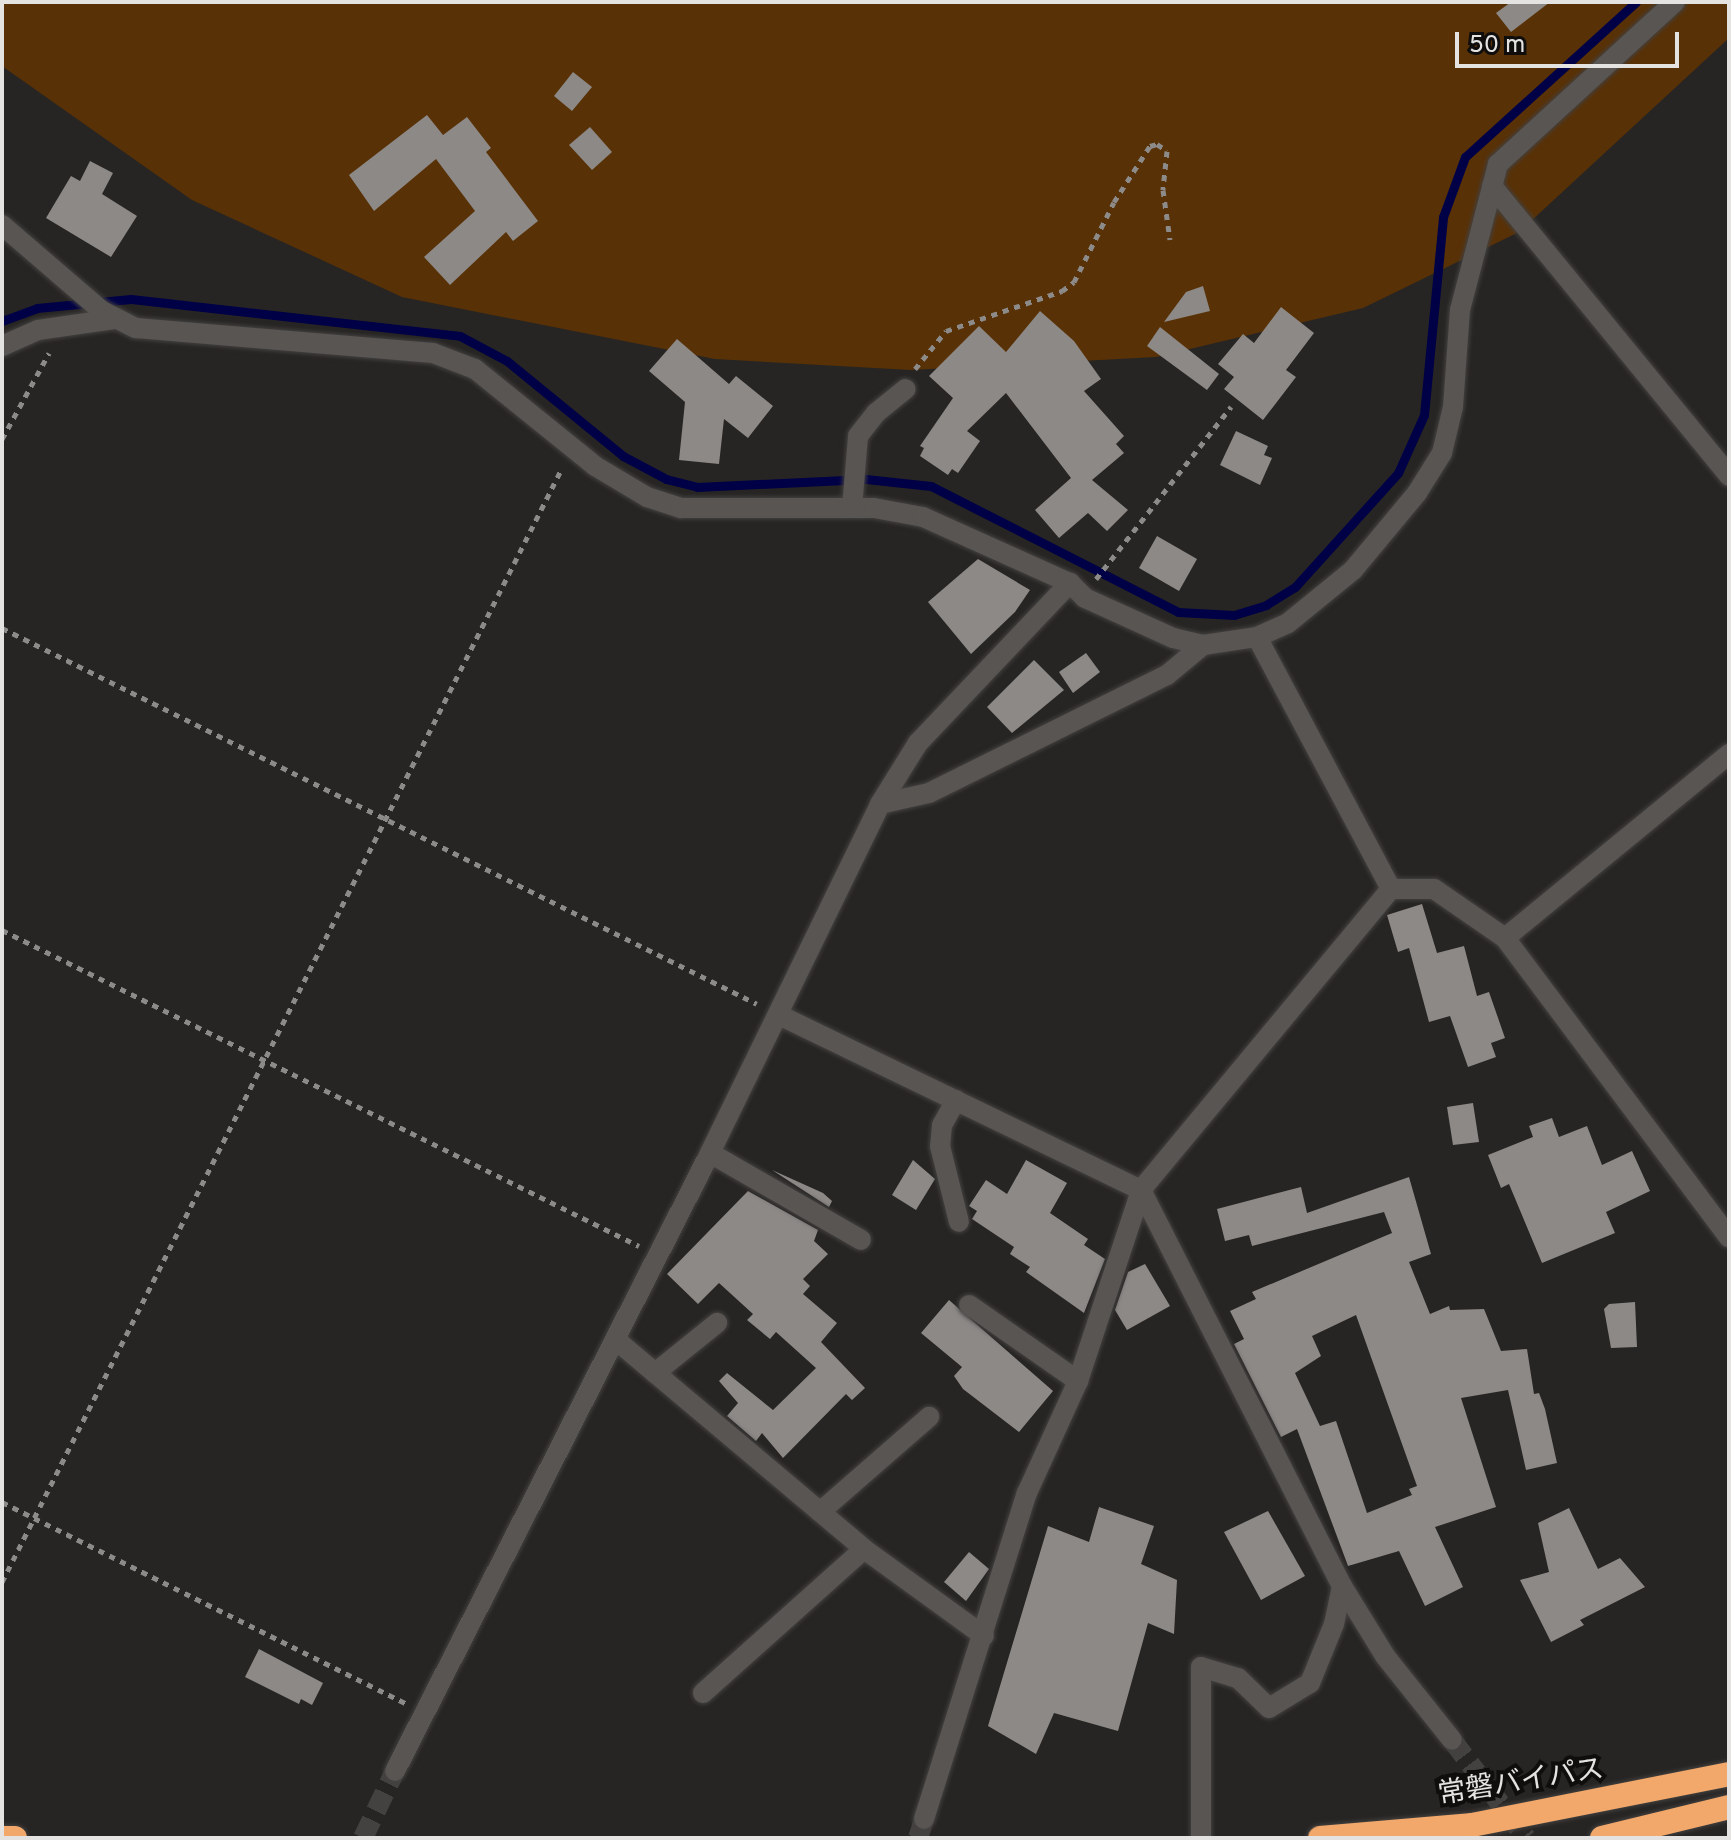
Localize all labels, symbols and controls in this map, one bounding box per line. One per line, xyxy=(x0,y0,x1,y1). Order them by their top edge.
scale bar xyxy=(1459,16,1683,66)
text: 50 m xyxy=(1469,31,1525,61)
street label: 常磐バイパス xyxy=(1435,1753,1607,1813)

